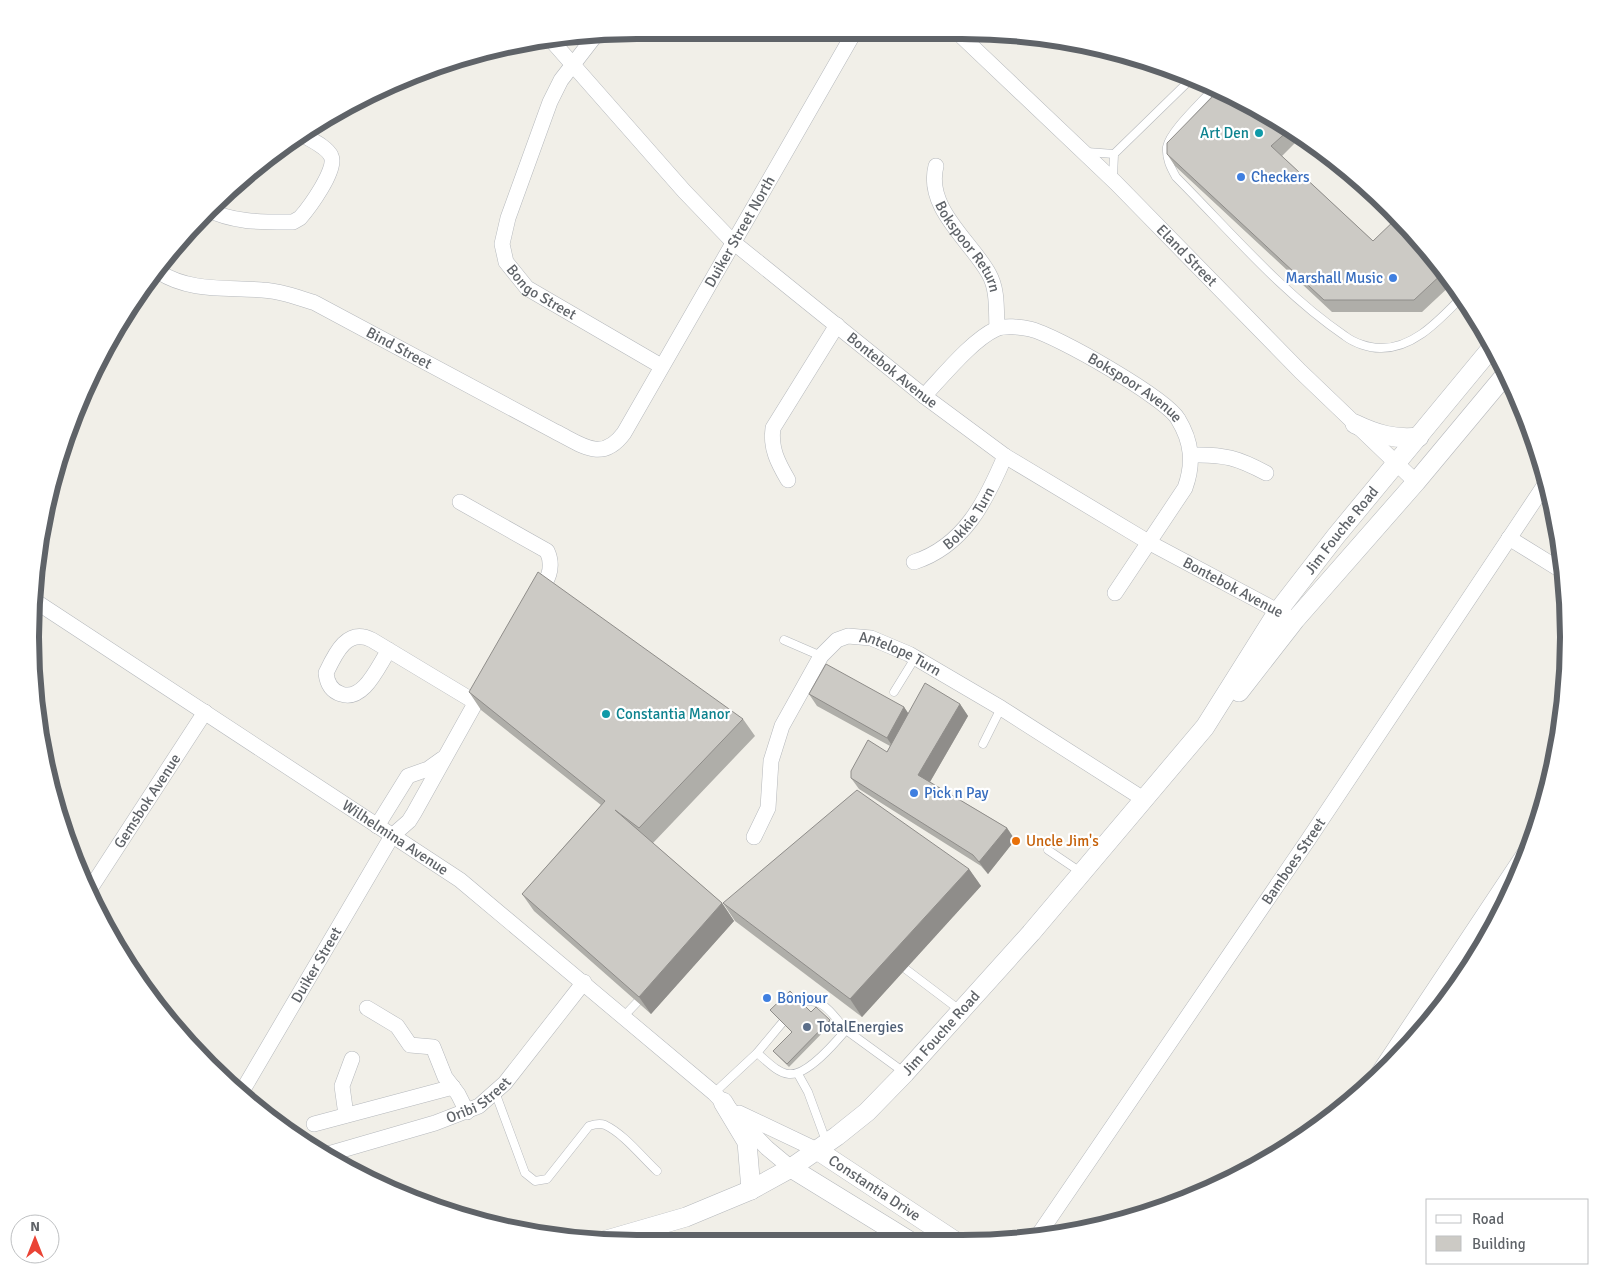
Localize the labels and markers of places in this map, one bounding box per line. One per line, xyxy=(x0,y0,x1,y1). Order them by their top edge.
place label: Art Den xyxy=(1200,124,1249,142)
marker: Art Den xyxy=(1253,127,1265,139)
place label: Checkers xyxy=(1251,168,1310,186)
marker: Checkers xyxy=(1235,171,1247,183)
place label: Marshall Music xyxy=(1285,269,1383,287)
marker: Marshall Music xyxy=(1387,272,1399,284)
place label: Constantia Manor xyxy=(616,705,731,723)
marker: Constantia Manor xyxy=(600,708,612,720)
place label: Pick n Pay xyxy=(924,784,989,802)
marker: Pick n Pay xyxy=(908,787,920,799)
place label: Uncle Jim's xyxy=(1026,832,1099,850)
marker: Uncle Jim's xyxy=(1010,835,1022,847)
place label: Bonjour xyxy=(777,989,828,1007)
marker: Bonjour xyxy=(761,992,773,1004)
place label: TotalEnergies xyxy=(817,1018,904,1036)
marker: TotalEnergies xyxy=(801,1021,813,1033)

